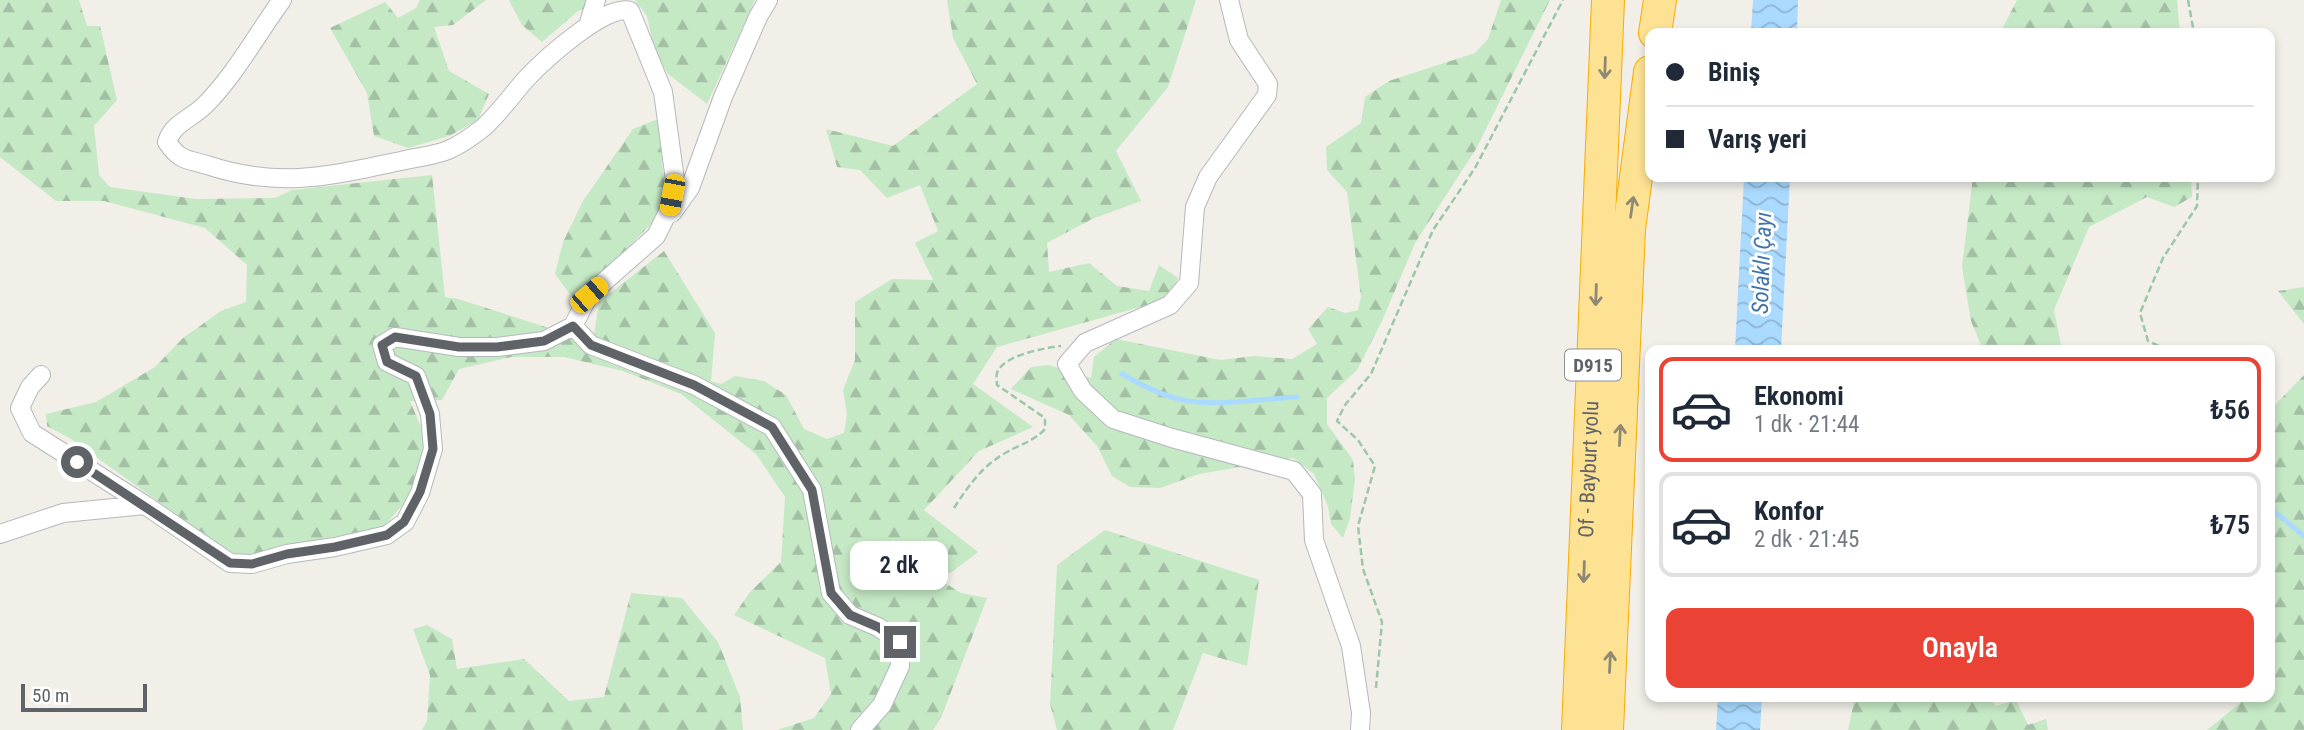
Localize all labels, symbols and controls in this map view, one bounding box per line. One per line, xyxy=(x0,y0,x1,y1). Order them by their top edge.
one-way arrow xyxy=(1599,56,1612,79)
text: Biniş xyxy=(1708,57,1760,87)
text: Varış yeri xyxy=(1708,124,1807,154)
car xyxy=(658,172,687,218)
one-way arrow xyxy=(1626,197,1639,219)
water label: Solaklı Çayı xyxy=(1747,212,1777,314)
car xyxy=(567,273,612,317)
one-way arrow xyxy=(1589,284,1602,307)
road number: D915 xyxy=(1565,350,1621,380)
icon: car xyxy=(1670,378,1733,441)
text: Ekonomi xyxy=(1754,381,1844,411)
text: ₺56 xyxy=(2210,395,2250,425)
street label: Of - Bayburt yolu xyxy=(1574,400,1604,538)
text: 1 dk · 21:44 xyxy=(1754,411,1859,438)
one-way arrow xyxy=(1614,423,1627,446)
route start xyxy=(61,446,93,478)
icon: car xyxy=(1670,493,1733,556)
text: Konfor xyxy=(1754,496,1824,526)
text: ₺75 xyxy=(2210,510,2250,540)
text: 2 dk · 21:45 xyxy=(1754,526,1859,553)
callout: 2 dk xyxy=(851,540,949,590)
text: 2 dk xyxy=(879,552,919,579)
one-way arrow xyxy=(1578,560,1591,583)
button: Onayla xyxy=(1666,608,2254,688)
route end xyxy=(884,626,916,658)
one-way arrow xyxy=(1603,651,1616,674)
scale bar xyxy=(21,681,147,713)
text: 50 m xyxy=(32,684,69,707)

